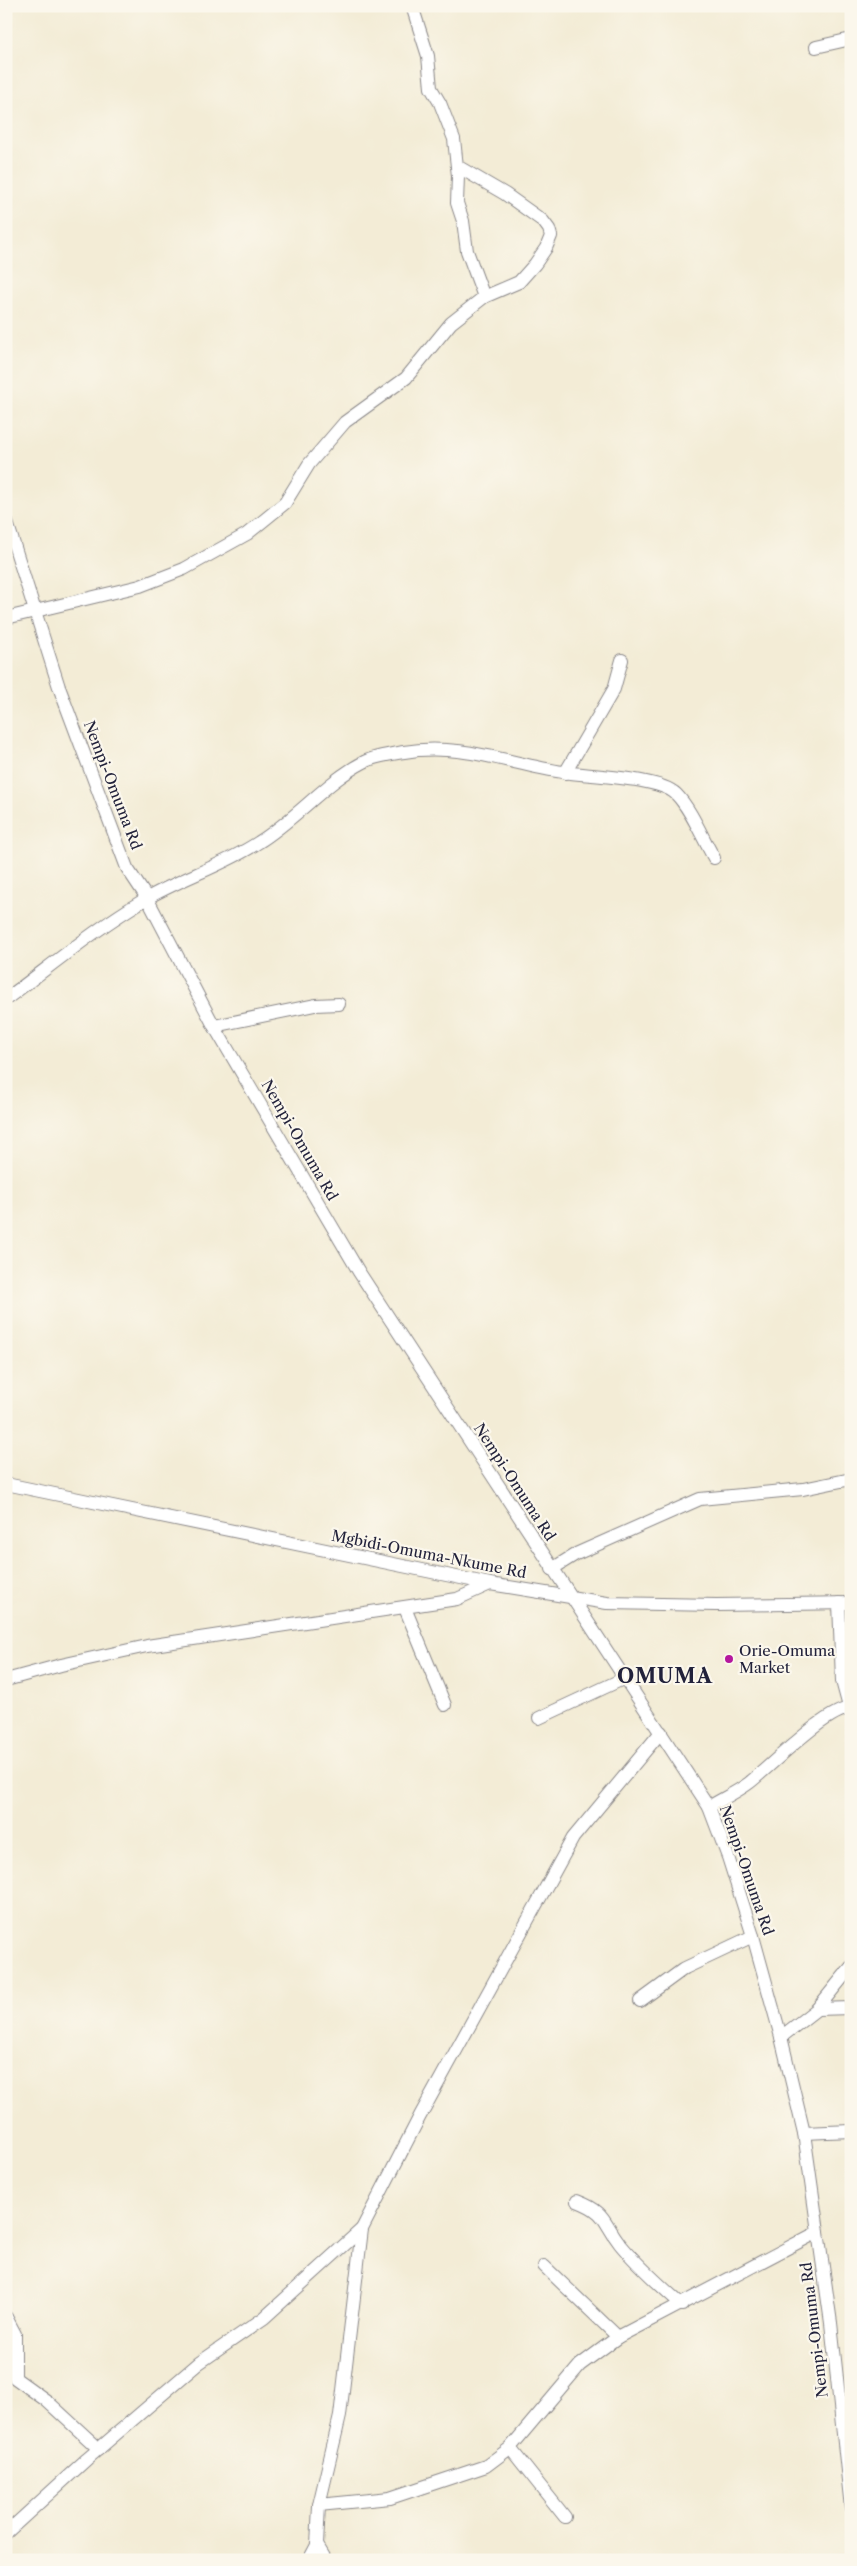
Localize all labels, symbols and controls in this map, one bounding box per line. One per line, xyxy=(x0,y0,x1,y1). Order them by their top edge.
street label: Nempi-Omuma Rd xyxy=(80,718,146,852)
street label: Nempi-Omuma Rd xyxy=(258,1076,342,1204)
street label: Nempi-Omuma Rd xyxy=(470,1420,560,1544)
street label: Mgbidi-Omuma-Nkume Rd xyxy=(330,1526,528,1582)
place label: Orie-Omuma Market xyxy=(739,1641,835,1677)
marker: Orie-Omuma Market xyxy=(723,1653,735,1665)
district label: OMUMA xyxy=(617,1664,713,1688)
street label: Nempi-Omuma Rd xyxy=(716,1802,778,1938)
street label: Nempi-Omuma Rd xyxy=(796,2261,832,2399)

